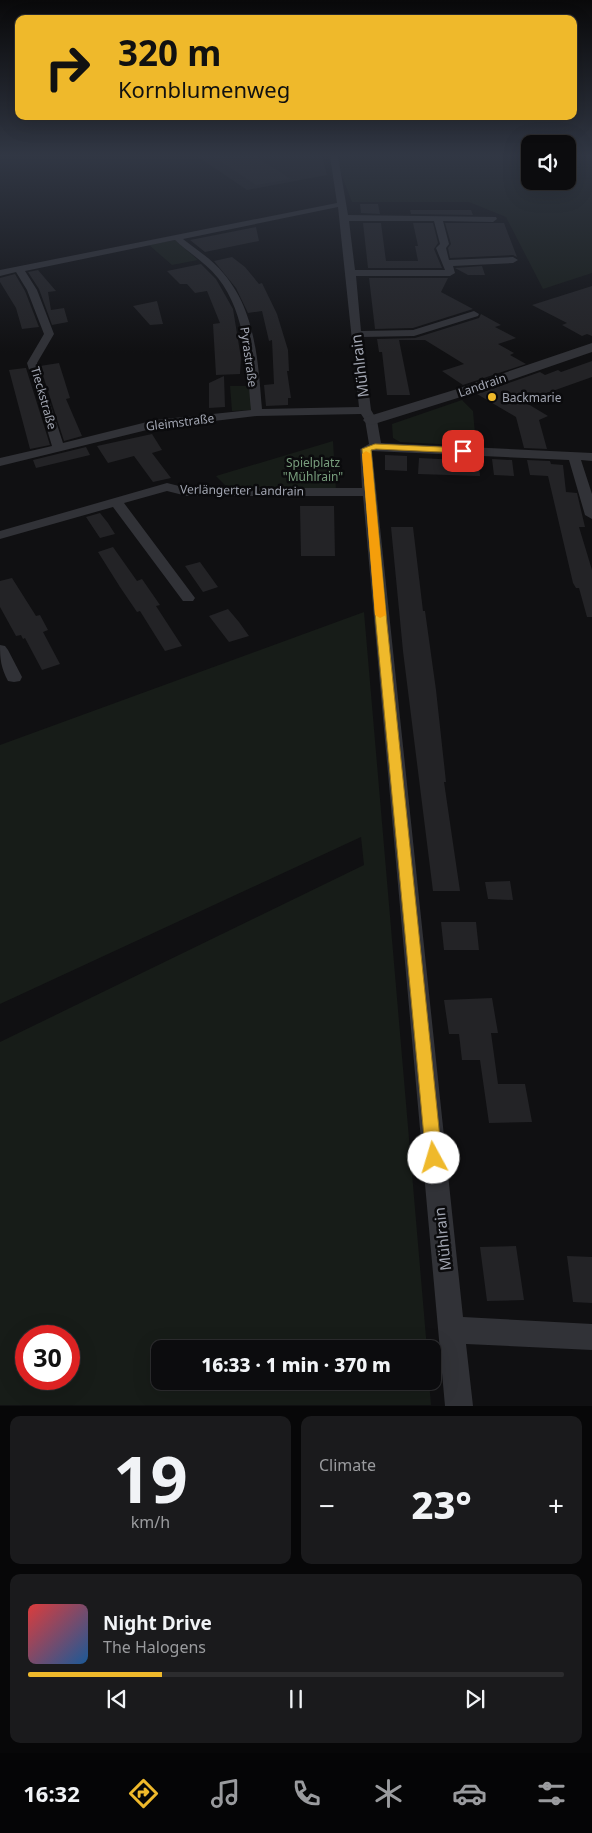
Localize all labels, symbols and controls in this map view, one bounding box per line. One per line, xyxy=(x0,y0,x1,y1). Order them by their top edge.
text: 320 m xyxy=(118,29,221,76)
icon: right xyxy=(35,35,100,100)
text: Kornblumenweg xyxy=(118,74,290,104)
map controls xyxy=(521,135,576,190)
button: sound xyxy=(521,135,576,190)
street label: Pyrastraße xyxy=(236,326,262,388)
street label: Mühlrain xyxy=(345,333,373,399)
street label: Tieckstraße xyxy=(27,365,61,432)
street label: Landrain xyxy=(456,369,508,401)
place label: Backmarie xyxy=(502,389,562,406)
marker: Backmarie xyxy=(486,391,498,403)
street label: Gleimstraße xyxy=(145,409,215,435)
pin xyxy=(442,430,484,472)
icon: arrive xyxy=(449,437,477,465)
park label: Spielplatz "Mühlrain" xyxy=(283,454,343,485)
street label: Verlängerter Landrain xyxy=(180,480,304,500)
position arrow xyxy=(407,1131,459,1183)
street label: Mühlrain xyxy=(429,1206,455,1272)
speed limit sign: 30 xyxy=(15,1325,80,1390)
text: 16:33 · 1 min · 370 m xyxy=(201,1352,391,1378)
text: 19 xyxy=(113,1434,188,1522)
text: Climate xyxy=(319,1454,376,1476)
text: 23° xyxy=(411,1478,472,1530)
text: − xyxy=(319,1486,335,1524)
text: + xyxy=(548,1486,564,1524)
text: km/h xyxy=(131,1511,170,1533)
text: Night Drive xyxy=(103,1610,212,1636)
text: The Halogens xyxy=(103,1636,206,1658)
icon: previous xyxy=(103,1685,131,1713)
icon: pause xyxy=(282,1685,310,1713)
icon: next xyxy=(461,1685,489,1713)
icon: directions xyxy=(126,1776,161,1811)
icon: music xyxy=(208,1776,243,1811)
icon: phone xyxy=(289,1776,324,1811)
icon: climate xyxy=(371,1776,406,1811)
icon: car xyxy=(452,1776,487,1811)
icon: filters xyxy=(534,1776,569,1811)
text: 16:32 xyxy=(23,1778,80,1808)

